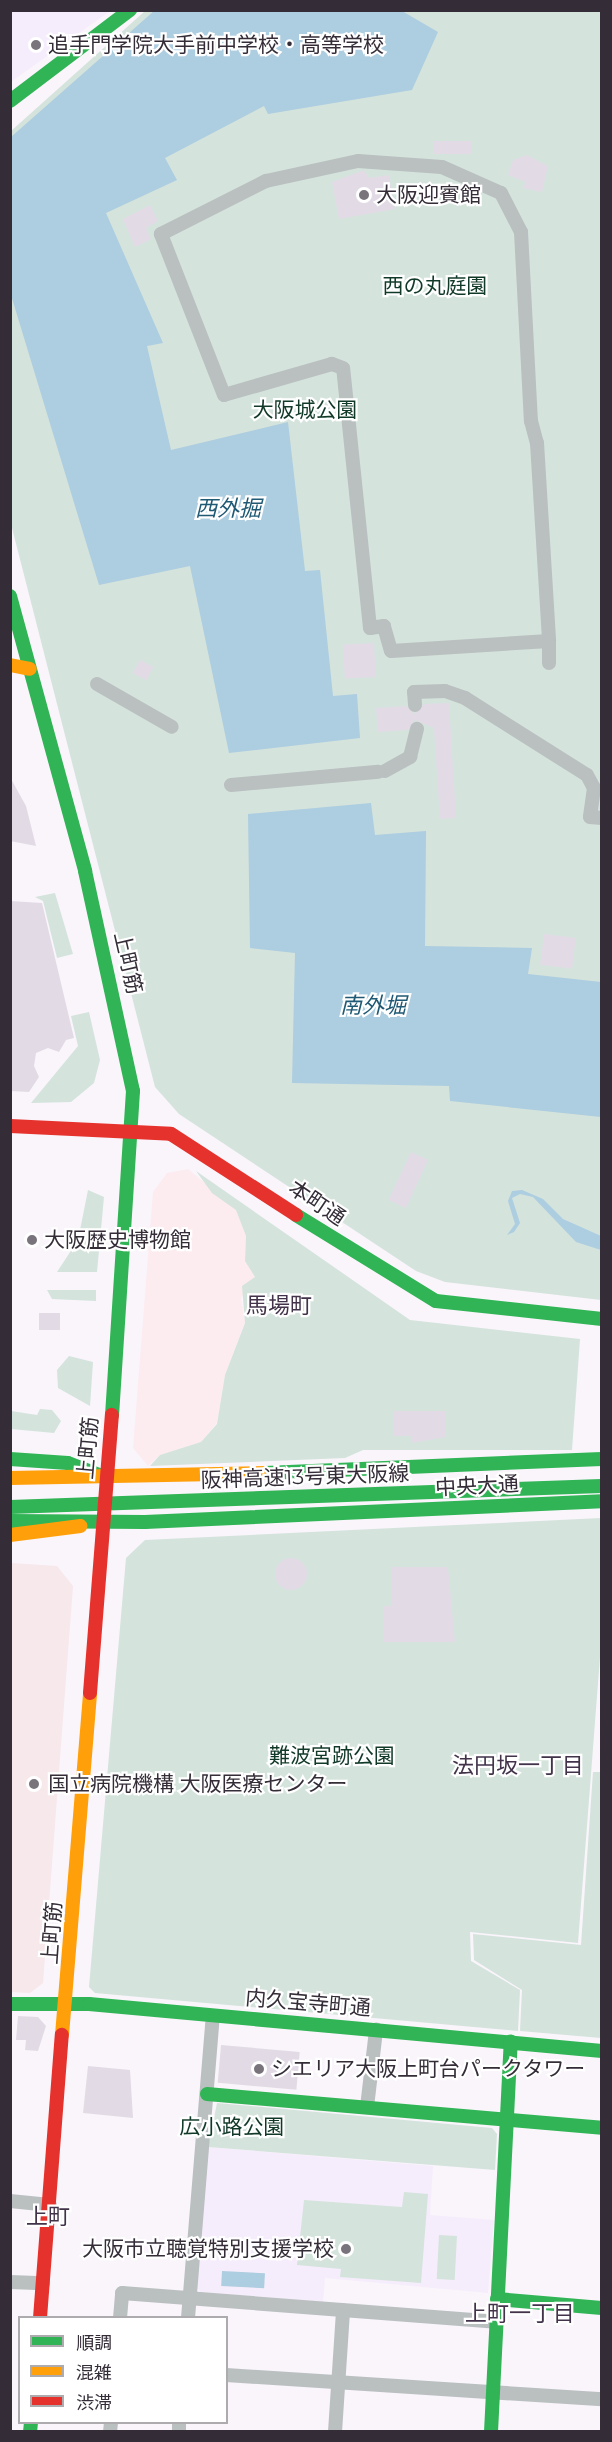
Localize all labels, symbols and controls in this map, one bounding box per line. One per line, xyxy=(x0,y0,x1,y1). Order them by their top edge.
place label: 追手門学院大手前中学校・高等学校 xyxy=(48,32,384,58)
marker: 追手門学院大手前中学校・高等学校 xyxy=(29,38,43,52)
place label: 大阪迎賓館 xyxy=(376,182,481,208)
marker: 大阪迎賓館 xyxy=(357,188,371,202)
park label: 西の丸庭園 xyxy=(383,273,487,299)
park label: 大阪城公園 xyxy=(253,397,357,423)
water label: 西外掘 xyxy=(195,496,261,522)
street label: 上町筋 xyxy=(109,929,147,997)
water label: 南外堀 xyxy=(340,993,406,1019)
street label: 本町通 xyxy=(284,1175,350,1231)
place label: 大阪歴史博物館 xyxy=(44,1227,191,1253)
marker: 大阪歴史博物館 xyxy=(25,1233,39,1247)
district label: 馬場町 xyxy=(246,1293,312,1319)
street label: 上町筋 xyxy=(73,1416,103,1480)
street label: 阪神高速13号東大阪線 xyxy=(200,1461,410,1493)
street label: 中央大通 xyxy=(434,1471,520,1501)
park label: 難波宮跡公園 xyxy=(269,1743,395,1769)
district label: 法円坂一丁目 xyxy=(452,1753,584,1779)
place label: 国立病院機構 大阪医療センター xyxy=(48,1771,348,1797)
marker: 国立病院機構 大阪医療センター xyxy=(25,1775,43,1793)
street label: 上町筋 xyxy=(37,1901,67,1965)
street label: 内久宝寺町通 xyxy=(244,1985,372,2021)
place label: シエリア大阪上町台パークタワー xyxy=(271,2056,586,2082)
marker: シエリア大阪上町台パークタワー xyxy=(252,2062,266,2076)
park label: 広小路公園 xyxy=(180,2114,284,2140)
district label: 上町 xyxy=(26,2204,70,2230)
place label: 大阪市立聴覚特別支援学校 xyxy=(82,2236,334,2262)
marker: 大阪市立聴覚特別支援学校 xyxy=(339,2242,353,2256)
district label: 上町一丁目 xyxy=(465,2301,575,2327)
legend xyxy=(18,2316,228,2424)
text: 順調 xyxy=(76,2332,112,2354)
text: 混雑 xyxy=(76,2362,112,2384)
text: 渋滞 xyxy=(76,2392,112,2414)

